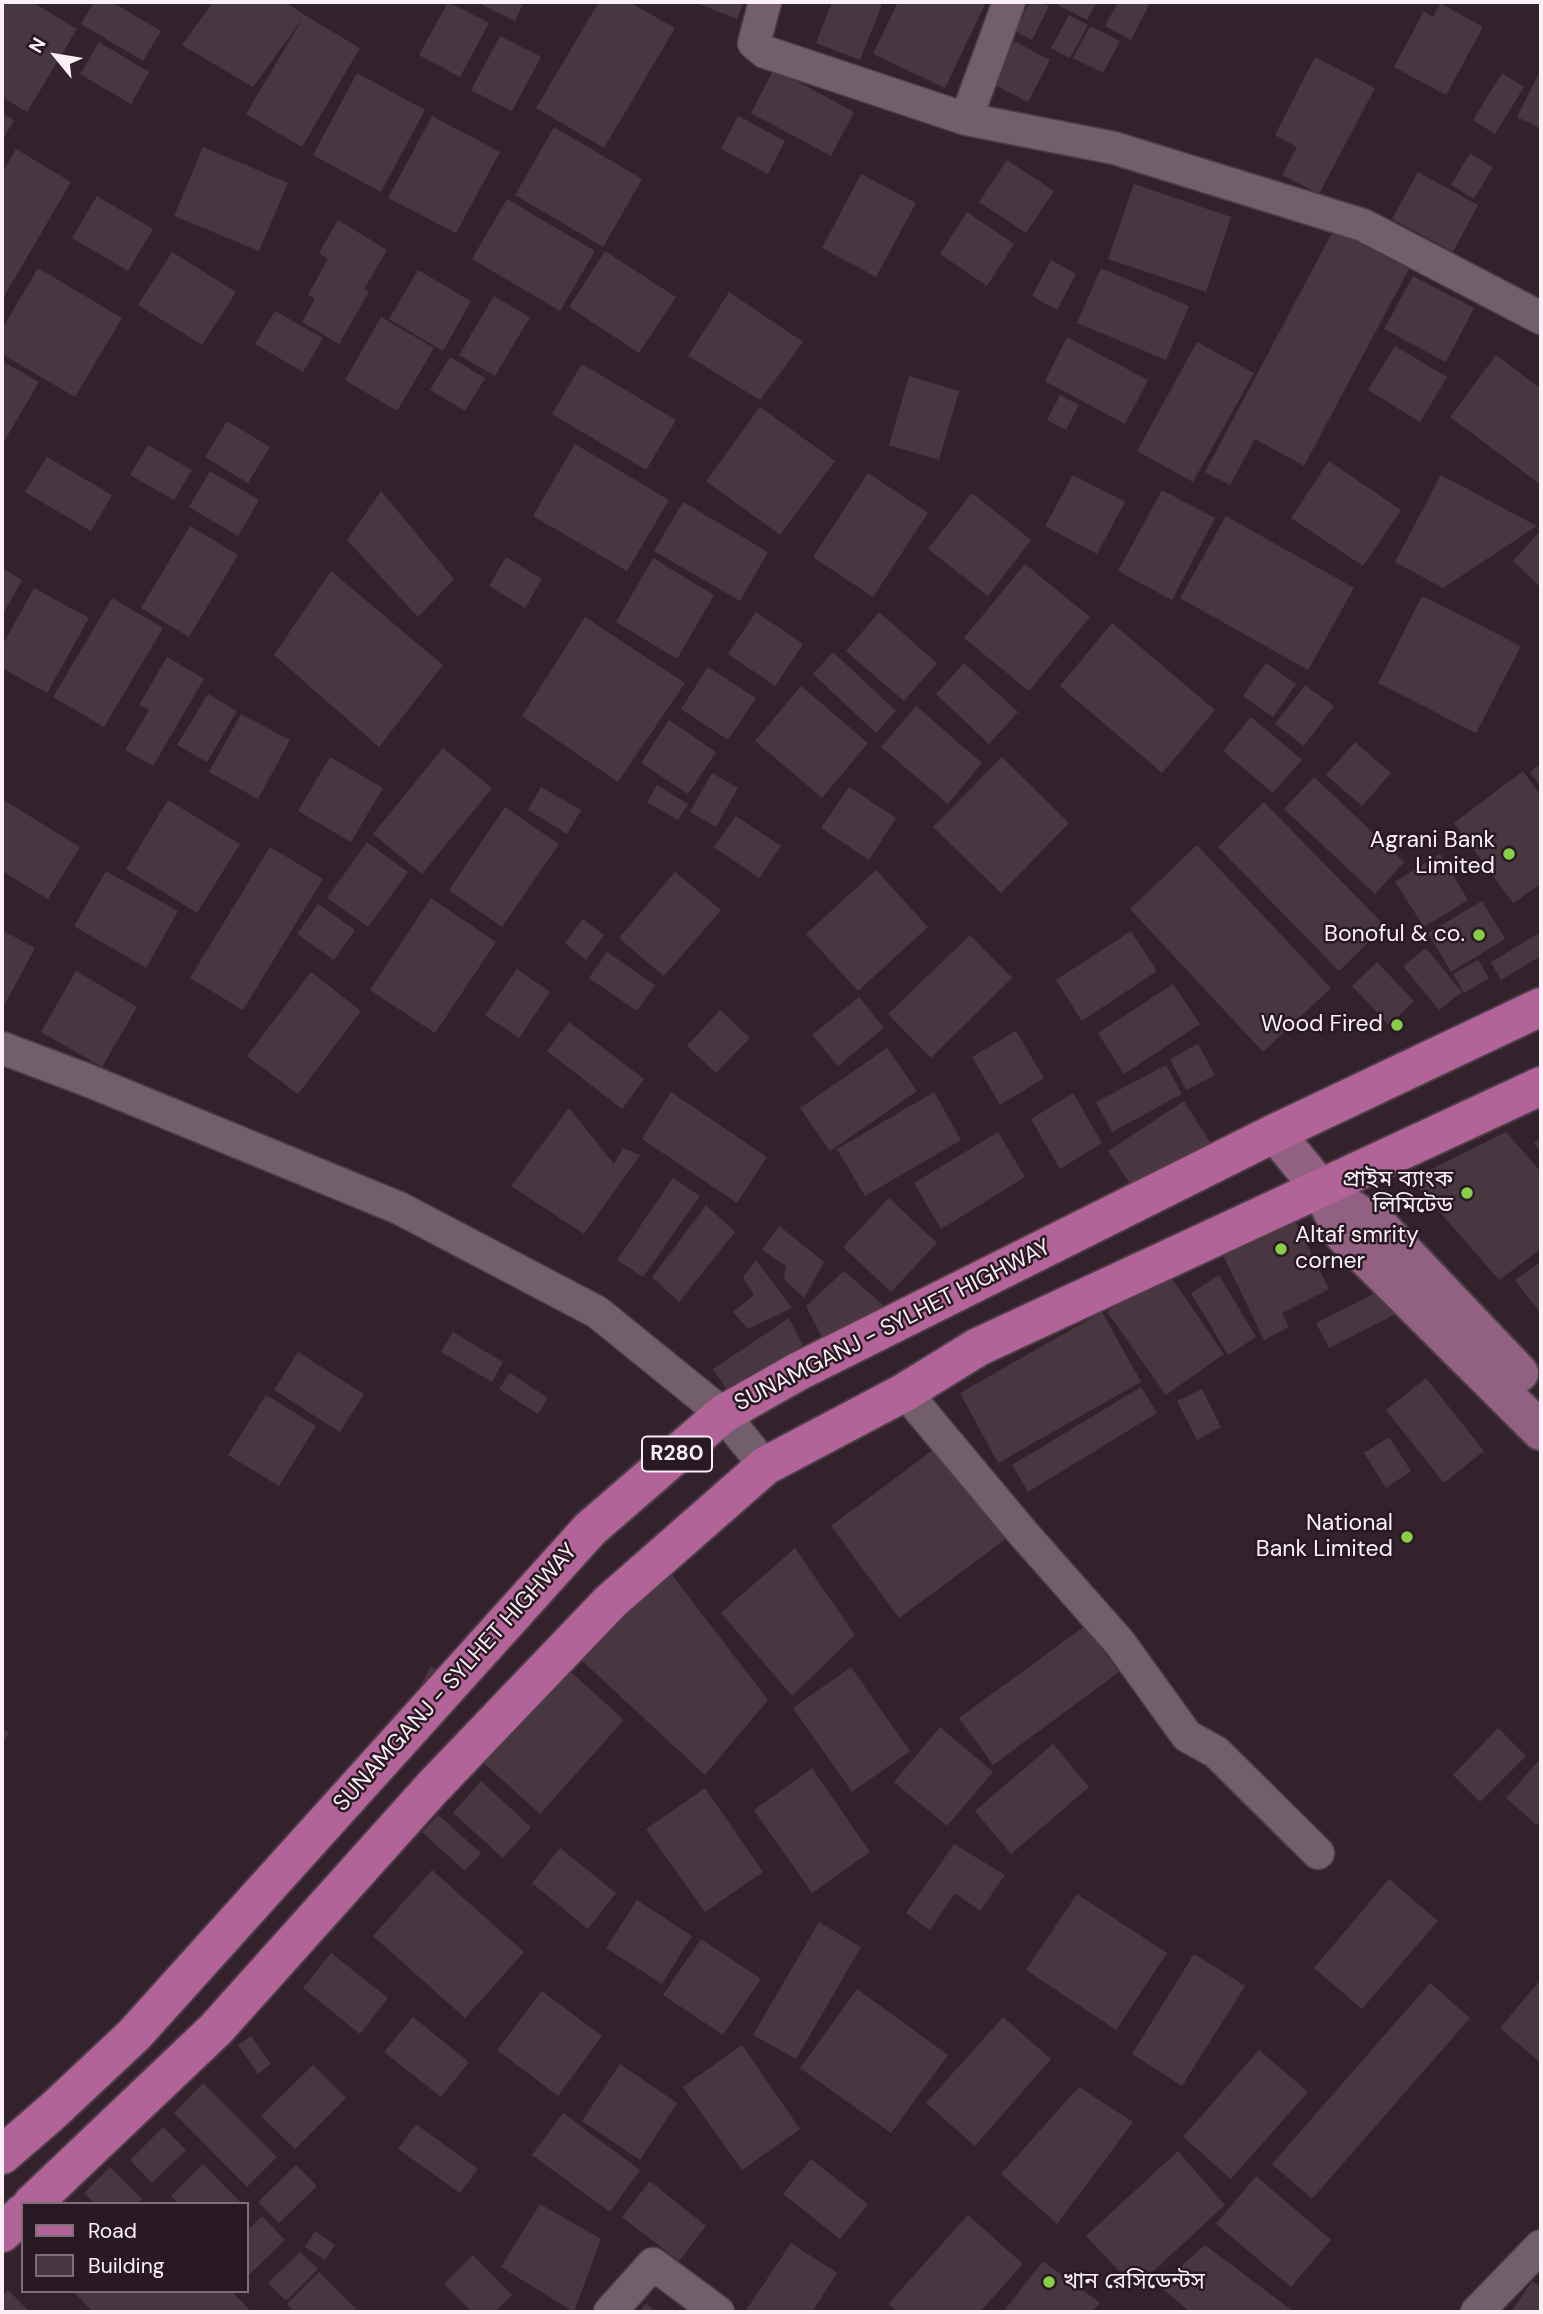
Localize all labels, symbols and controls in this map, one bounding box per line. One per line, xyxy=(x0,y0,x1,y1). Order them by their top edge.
north arrow xyxy=(21,21,91,91)
text: N xyxy=(23,33,52,58)
place label: Agrani Bank Limited xyxy=(1370,827,1495,881)
marker: Agrani Bank Limited xyxy=(1501,846,1517,862)
place label: Bonoful & co. xyxy=(1324,921,1465,949)
marker: Bonoful & co. xyxy=(1471,927,1487,943)
place label: Wood Fired xyxy=(1261,1011,1383,1039)
marker: Wood Fired xyxy=(1389,1017,1405,1033)
place label: প্রাইম ব্যাংক লিমিটেড xyxy=(1342,1166,1453,1220)
marker: প্রাইম ব্যাংক লিমিটেড xyxy=(1459,1185,1475,1201)
place label: Altaf smrity corner xyxy=(1295,1222,1419,1276)
street label: SUNAMGANJ - SYLHET HIGHWAY xyxy=(730,1234,1056,1418)
marker: Altaf smrity corner xyxy=(1273,1241,1289,1257)
road number: R280 xyxy=(642,1436,712,1472)
place label: National Bank Limited xyxy=(1256,1510,1393,1564)
marker: National Bank Limited xyxy=(1399,1529,1415,1545)
street label: SUNAMGANJ - SYLHET HIGHWAY xyxy=(328,1538,584,1818)
legend xyxy=(21,2202,248,2293)
text: Road xyxy=(88,2217,137,2245)
text: Building xyxy=(88,2252,164,2280)
place label: খান রেসিডেন্টস xyxy=(1063,2268,1205,2296)
marker: খান রেসিডেন্টস xyxy=(1041,2274,1057,2290)

